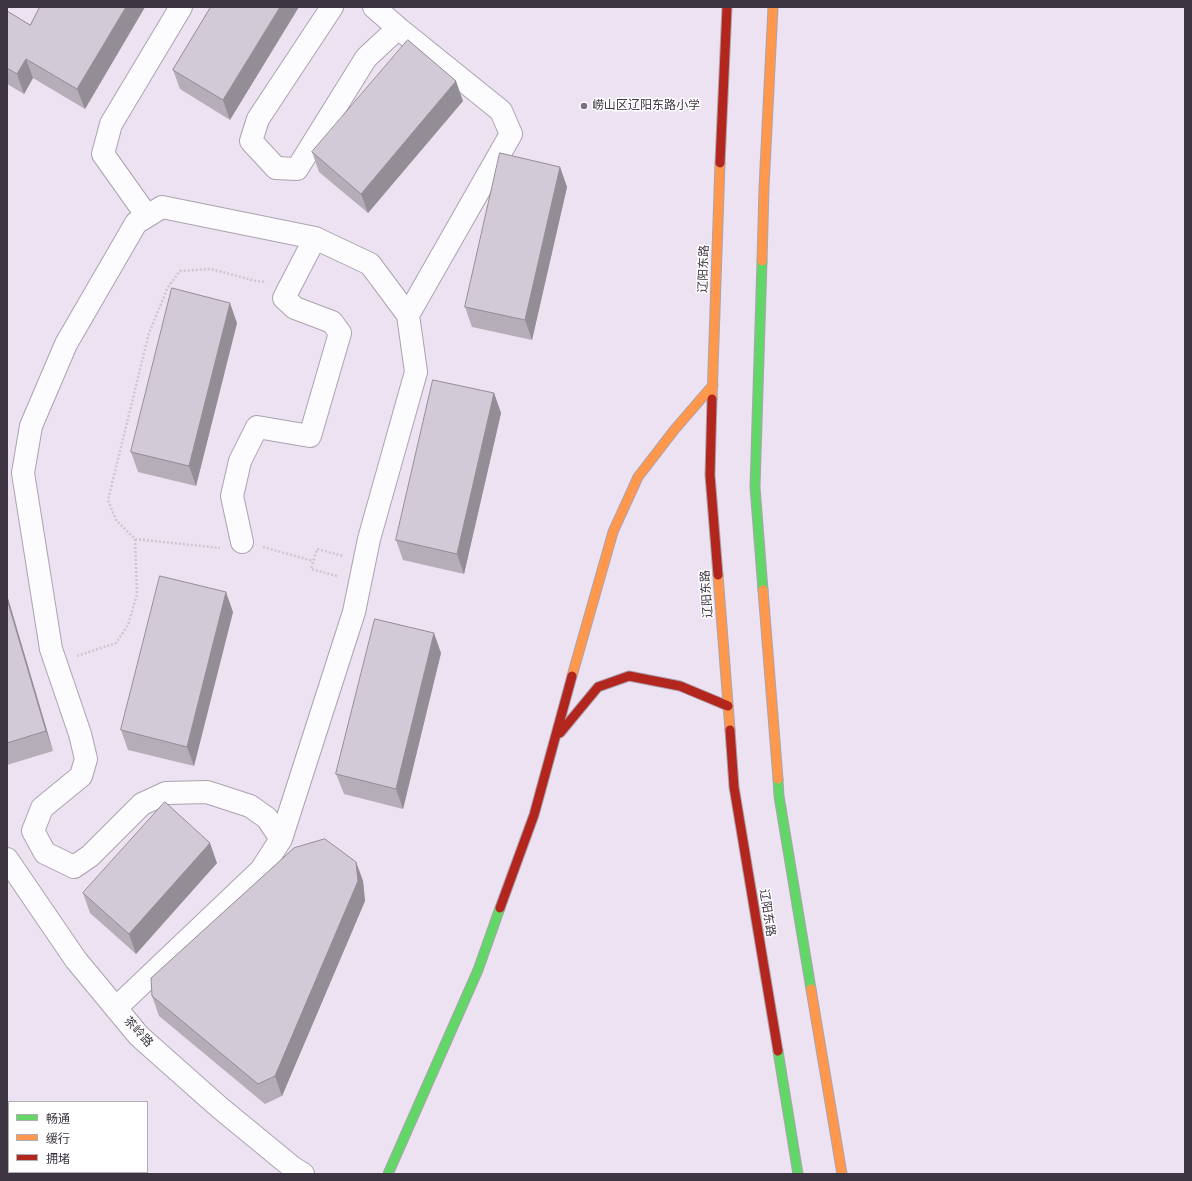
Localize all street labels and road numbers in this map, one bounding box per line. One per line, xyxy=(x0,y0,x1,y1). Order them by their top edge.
street label: 辽阳东路 xyxy=(696,245,712,293)
street label: 辽阳东路 xyxy=(698,570,716,618)
street label: 辽阳东路 xyxy=(756,888,778,938)
street label: 茶岭路 xyxy=(120,1014,156,1050)

